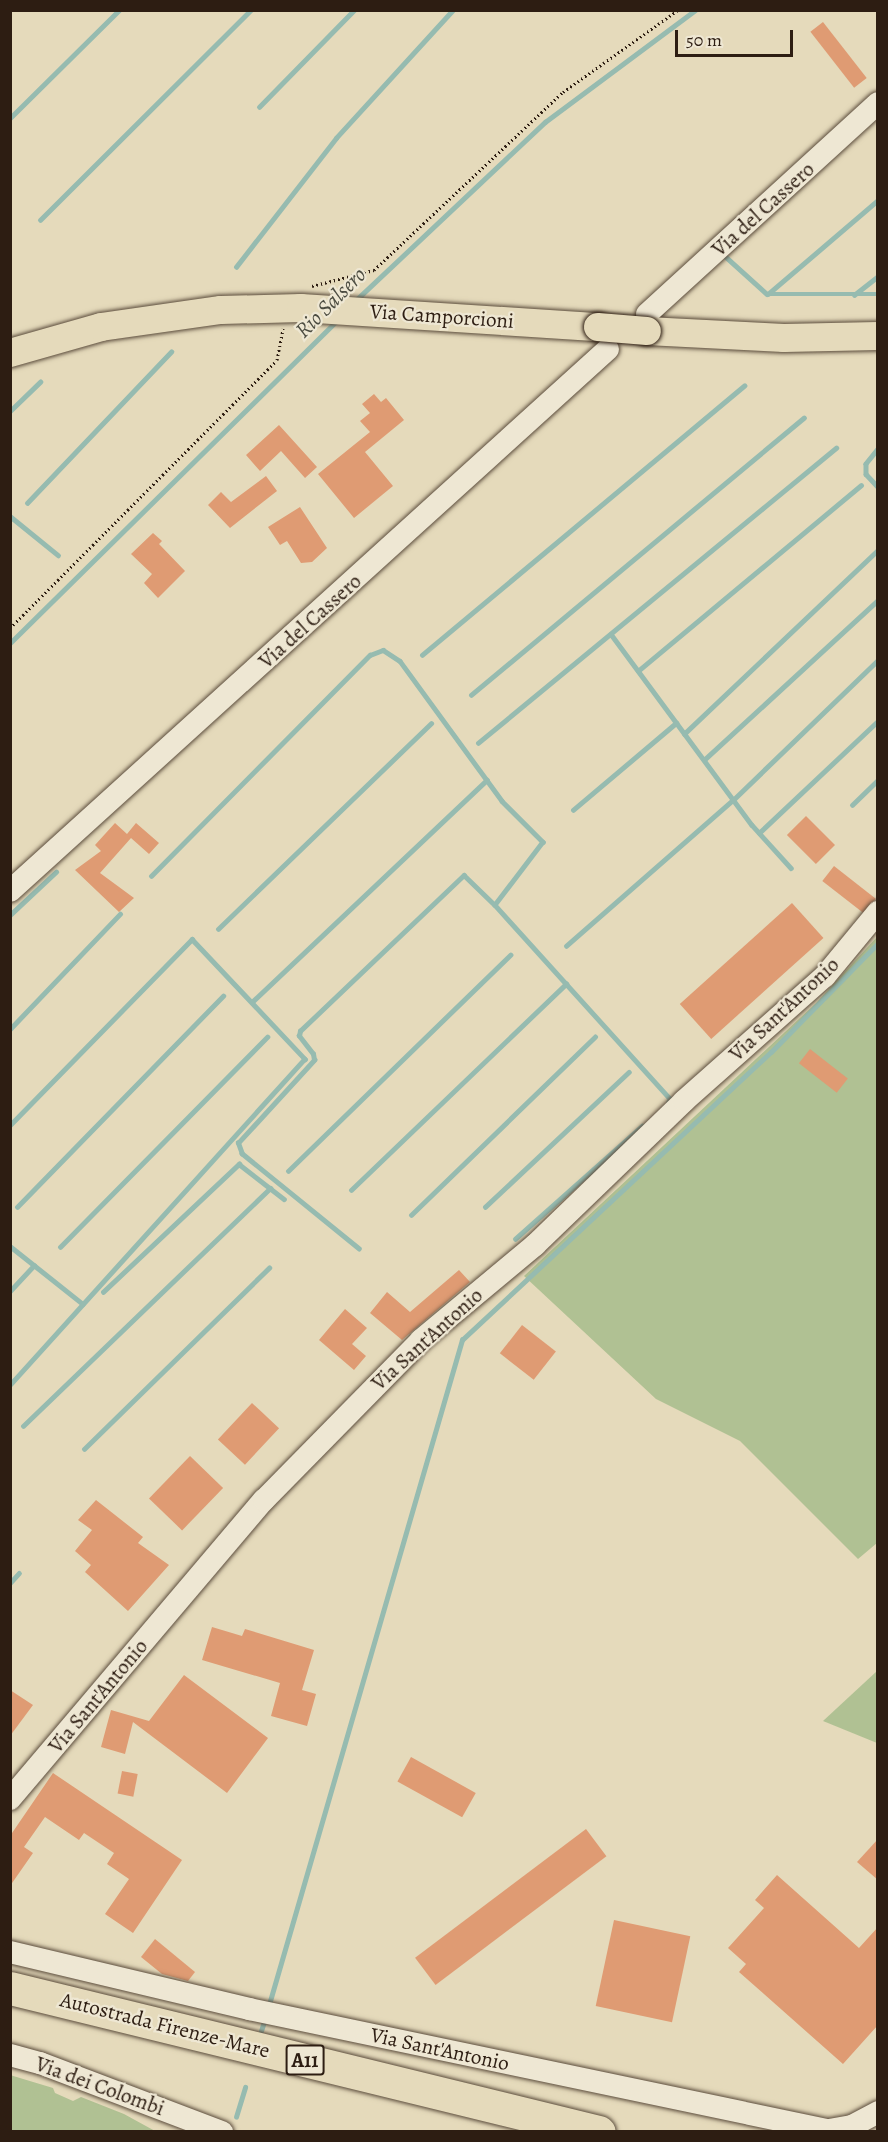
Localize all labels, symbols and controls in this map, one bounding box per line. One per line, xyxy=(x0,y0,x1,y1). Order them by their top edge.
scale bar xyxy=(678,18,796,56)
text: 50 m xyxy=(686,28,722,52)
street label: Via del Cassero xyxy=(707,156,819,262)
water label: Rio Salsero xyxy=(290,262,372,344)
street label: Via Camporcioni xyxy=(369,298,515,334)
street label: Via del Cassero xyxy=(254,568,366,674)
street label: Via Sant'Antonio xyxy=(724,952,844,1066)
street label: Via Sant'Antonio xyxy=(366,1282,488,1396)
street label: Via Sant'Antonio xyxy=(43,1634,153,1758)
street label: Autostrada Firenze-Mare xyxy=(58,1987,272,2063)
street label: Via Sant'Antonio xyxy=(368,2022,512,2076)
road number: A11 xyxy=(286,2043,324,2077)
street label: Via dei Colombi xyxy=(32,2051,168,2121)

